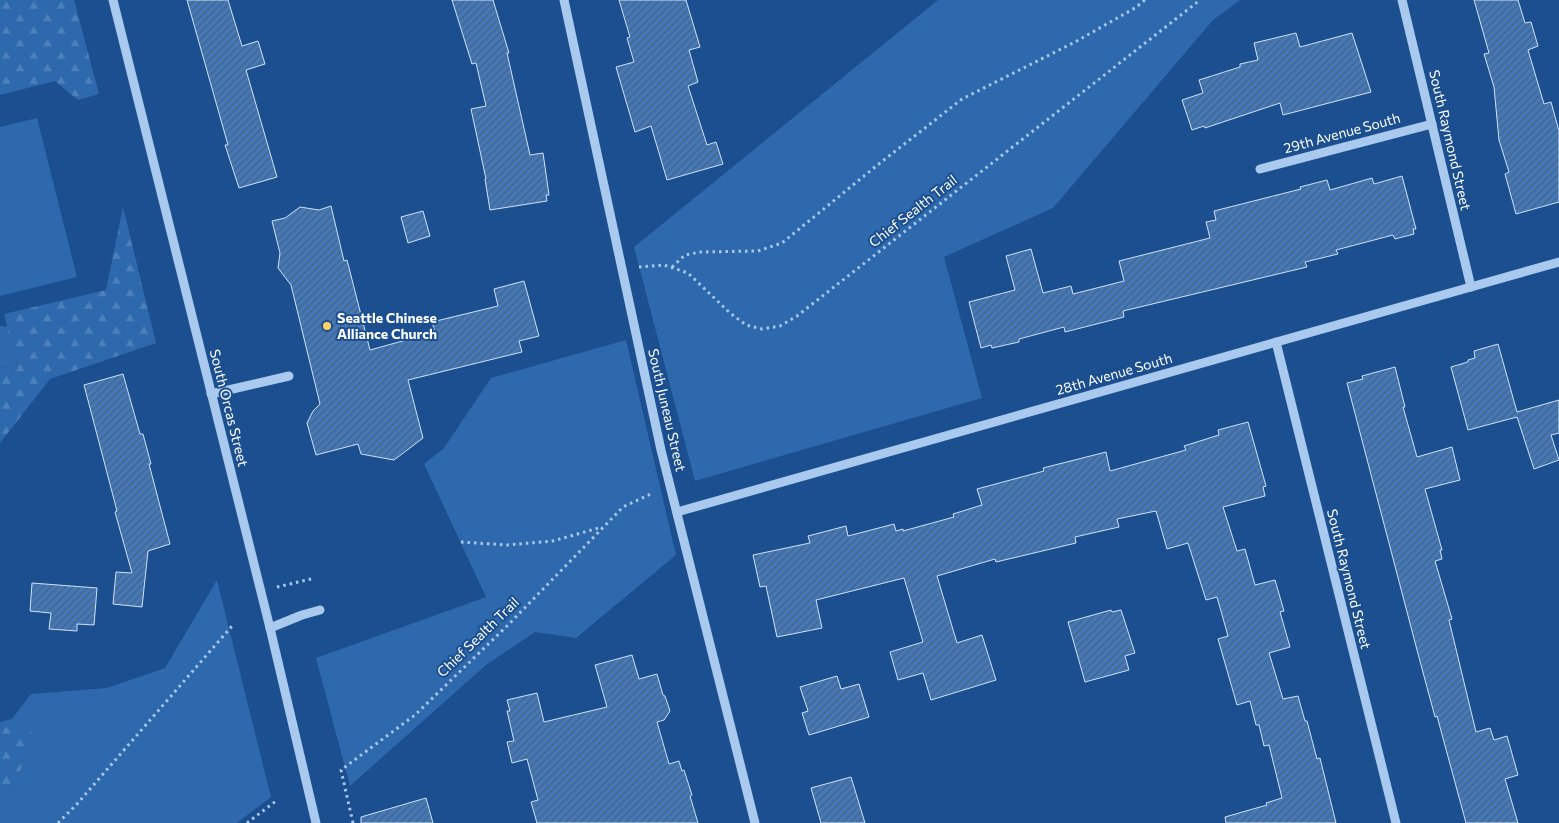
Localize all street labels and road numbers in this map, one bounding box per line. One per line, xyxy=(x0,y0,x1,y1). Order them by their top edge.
street label: South Raymond Street xyxy=(1426,68,1475,212)
street label: 29th Avenue South xyxy=(1282,109,1402,156)
street label: Chief Sealth Trail xyxy=(865,171,960,250)
street label: South Orcas Street xyxy=(207,347,252,469)
street label: South Juneau Street xyxy=(645,347,690,473)
street label: 28th Avenue South xyxy=(1054,349,1174,398)
street label: South Raymond Street xyxy=(1324,507,1375,651)
street label: Chief Sealth Trail xyxy=(433,593,522,680)

